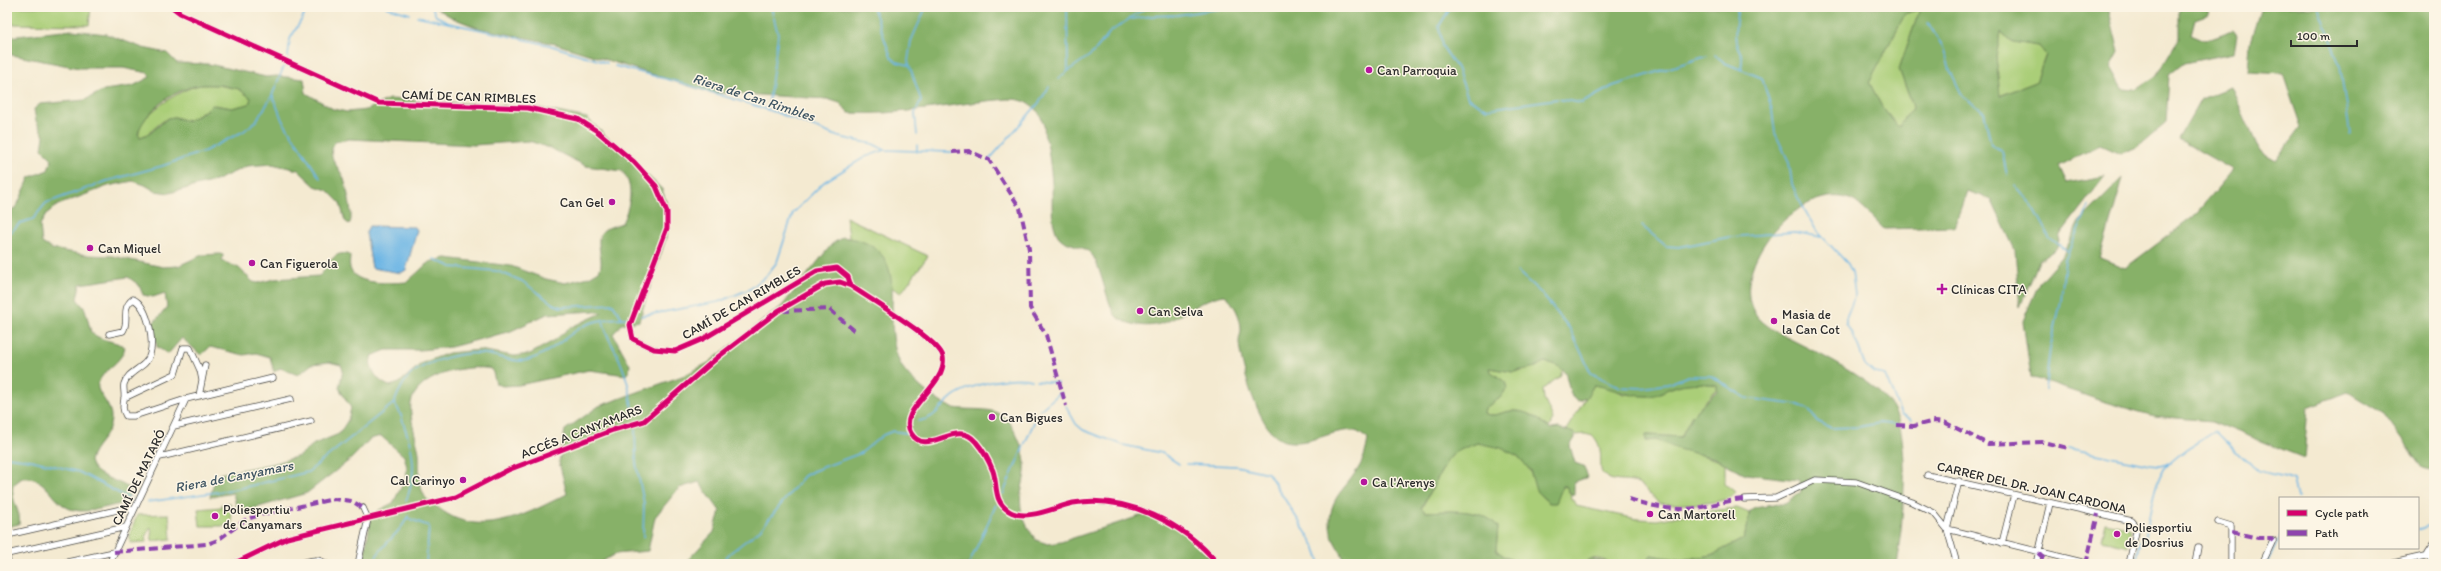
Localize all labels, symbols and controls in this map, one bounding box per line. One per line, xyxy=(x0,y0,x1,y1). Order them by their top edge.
scale bar xyxy=(2291,22,2357,48)
text: 100 m xyxy=(2297,29,2330,43)
place label: Can Parroquia xyxy=(1377,63,1457,78)
marker: Can Parroquia xyxy=(1364,65,1374,75)
water label: Riera de Can Rimbles xyxy=(691,70,818,125)
street label: CAMÍ DE CAN RIMBLES xyxy=(401,87,536,106)
place label: Can Gel xyxy=(560,195,604,210)
marker: Can Gel xyxy=(607,197,617,207)
place label: Can Miquel xyxy=(98,241,161,256)
marker: Can Miquel xyxy=(85,243,95,253)
place label: Can Figuerola xyxy=(260,256,338,271)
marker: Can Figuerola xyxy=(247,258,257,268)
street label: CAMÍ DE CAN RIMBLES xyxy=(679,262,803,343)
place label: Clínicas CITA xyxy=(1951,282,2027,297)
marker: Clínicas CITA xyxy=(1936,283,1948,295)
place label: Can Selva xyxy=(1148,304,1204,319)
marker: Can Selva xyxy=(1135,306,1145,316)
place label: Masia de la Can Cot xyxy=(1782,307,1840,337)
marker: Masia de la Can Cot xyxy=(1769,316,1779,326)
street label: ACCÉS A CANYAMARS xyxy=(518,401,644,462)
place label: Can Bigues xyxy=(1000,410,1063,425)
marker: Can Bigues xyxy=(987,412,997,422)
street label: CAMÍ DE MATARÓ xyxy=(109,427,168,528)
water label: Riera de Canyamars xyxy=(174,457,295,496)
street label: CARRER DEL DR. JOAN CARDONA xyxy=(1936,458,2129,517)
place label: Cal Carinyo xyxy=(390,473,455,488)
marker: Cal Carinyo xyxy=(458,475,468,485)
place label: Ca l'Arenys xyxy=(1372,475,1435,490)
marker: Ca l'Arenys xyxy=(1359,477,1369,487)
legend xyxy=(2279,497,2419,549)
place label: Poliesportiu de Canyamars xyxy=(223,502,302,532)
text: Cycle path xyxy=(2315,506,2369,520)
place label: Can Martorell xyxy=(1658,507,1736,522)
marker: Can Martorell xyxy=(1645,509,1655,519)
marker: Poliesportiu de Canyamars xyxy=(210,511,220,521)
place label: Poliesportiu de Dosrius xyxy=(2125,520,2192,550)
text: Path xyxy=(2315,526,2338,540)
marker: Poliesportiu de Dosrius xyxy=(2112,529,2122,539)

